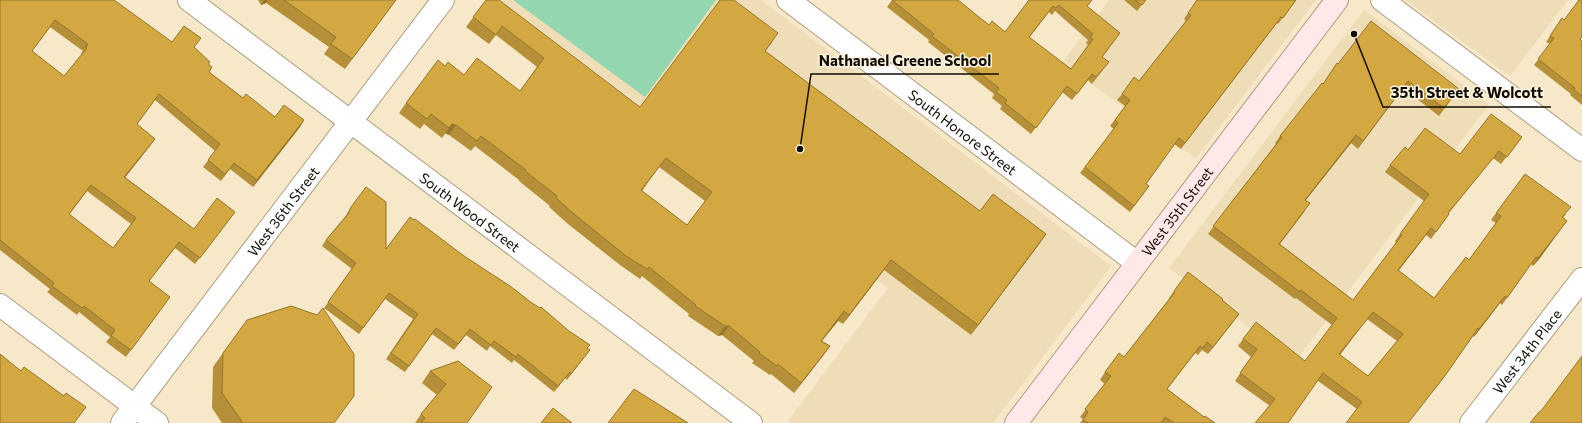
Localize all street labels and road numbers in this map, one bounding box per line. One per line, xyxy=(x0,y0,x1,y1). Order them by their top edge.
street label: South Honore Street xyxy=(905,86,1021,178)
street label: West 36th Street xyxy=(243,163,322,259)
street label: West 35th Street xyxy=(1137,163,1216,259)
street label: South Wood Street xyxy=(417,168,524,255)
street label: West 34th Place xyxy=(1489,305,1565,397)

